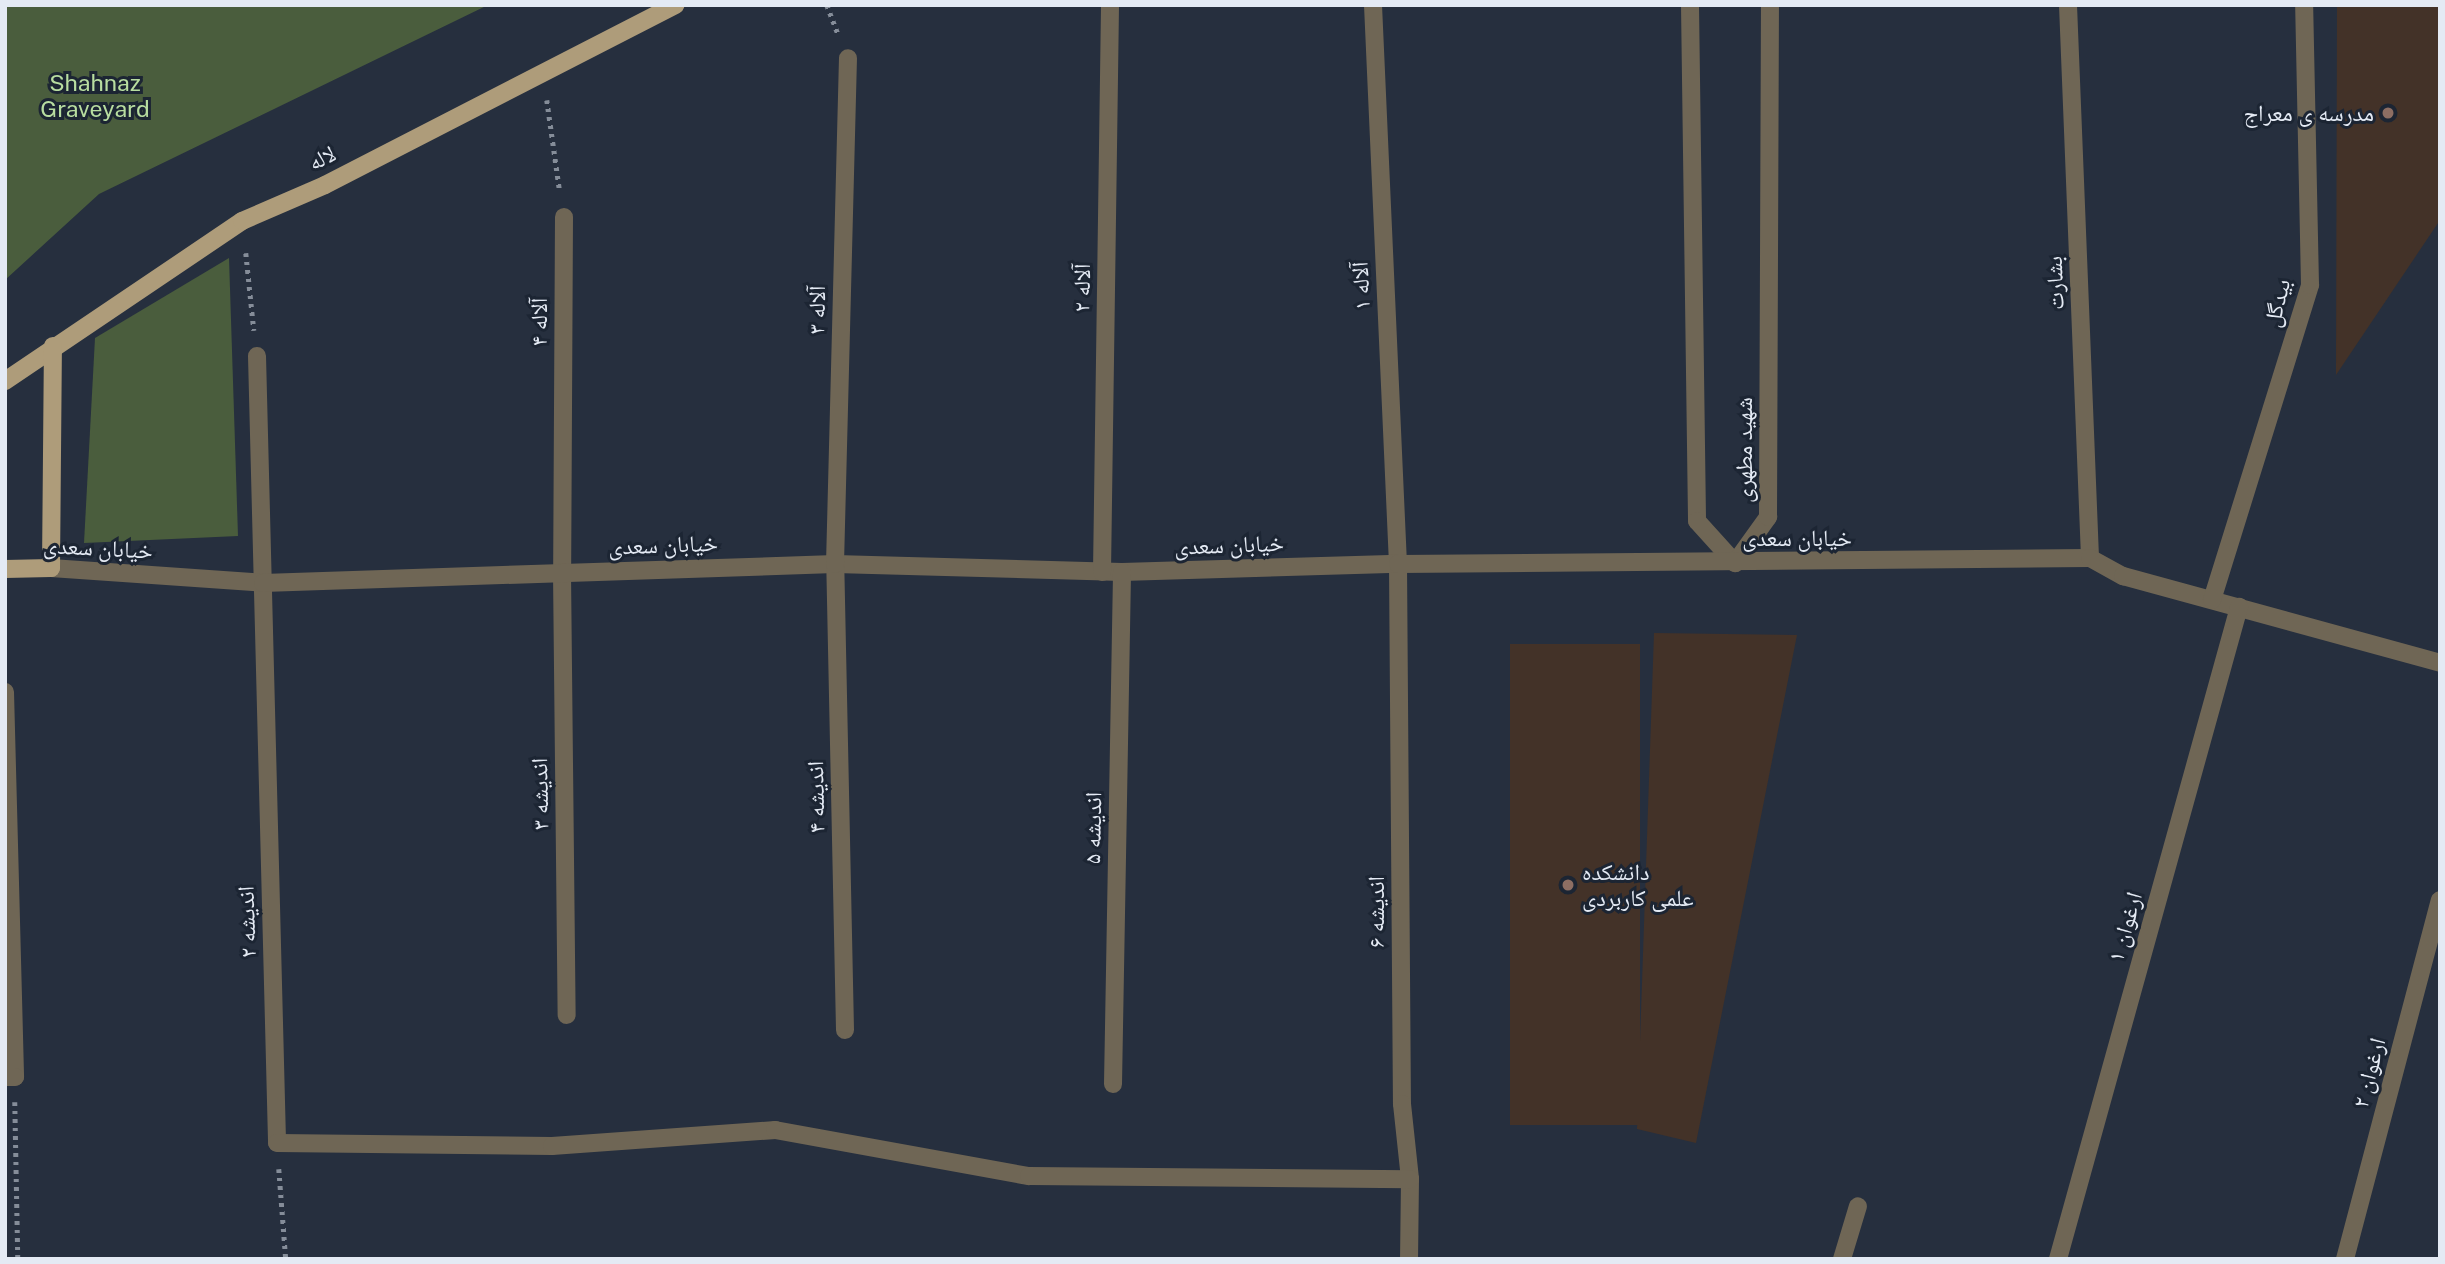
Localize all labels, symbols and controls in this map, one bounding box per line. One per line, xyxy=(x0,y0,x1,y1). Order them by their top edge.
park label: Shahnaz Graveyard xyxy=(40,69,150,123)
place label: مدرسه ی معراج xyxy=(2243,99,2374,127)
marker: مدرسه ی معراج xyxy=(2380,105,2396,121)
street label: لاله xyxy=(304,140,340,176)
street label: بشارت xyxy=(2040,256,2070,310)
street label: آلاله ۱ xyxy=(1346,261,1376,311)
street label: آلاله ۲ xyxy=(1068,263,1096,313)
street label: بیدگل xyxy=(2258,276,2296,330)
street label: آلاله ۳ xyxy=(803,285,831,335)
street label: آلاله ۴ xyxy=(525,298,553,346)
street label: شهید مطهری xyxy=(1730,397,1758,503)
street label: خیابان سعدی xyxy=(1742,524,1852,552)
street label: خیابان سعدی xyxy=(608,529,718,561)
street label: خیابان سعدی xyxy=(1174,529,1284,561)
street label: خیابان سعدی xyxy=(42,531,154,565)
street label: اندیشه ۳ xyxy=(526,758,554,830)
street label: اندیشه ۴ xyxy=(802,761,830,833)
street label: اندیشه ۵ xyxy=(1079,792,1107,864)
place label: دانشکده علمی کاربردی xyxy=(1582,858,1694,912)
street label: اندیشه ۶ xyxy=(1362,876,1390,948)
marker: دانشکده علمی کاربردی xyxy=(1560,877,1576,893)
street label: اندیشه ۲ xyxy=(232,885,262,959)
street label: ارغوان ۱ xyxy=(2102,889,2148,965)
street label: ارغوان ۲ xyxy=(2346,1035,2392,1111)

